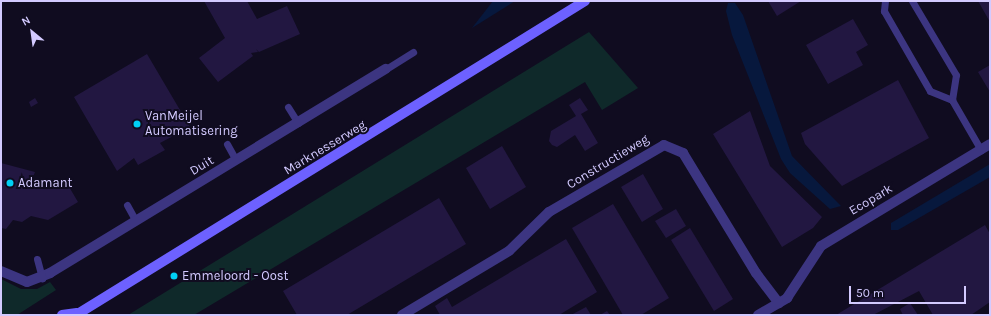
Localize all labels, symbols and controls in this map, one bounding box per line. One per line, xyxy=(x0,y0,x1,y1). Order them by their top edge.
north arrow xyxy=(12,12,52,52)
text: N xyxy=(19,13,33,29)
place label: VanMeijel Automatisering xyxy=(145,109,238,140)
street label: Marknesserweg xyxy=(281,117,369,179)
marker: VanMeijel Automatisering xyxy=(132,119,142,129)
street label: Constructieweg xyxy=(564,131,652,193)
street label: Duit xyxy=(187,153,217,179)
place label: Adamant xyxy=(18,175,72,191)
marker: Adamant xyxy=(5,178,15,188)
street label: Ecopark xyxy=(846,181,896,219)
place label: Emmeloord - Oost xyxy=(182,268,288,284)
marker: Emmeloord - Oost xyxy=(169,271,179,281)
scale bar xyxy=(851,278,968,304)
text: 50 m xyxy=(856,286,884,300)

